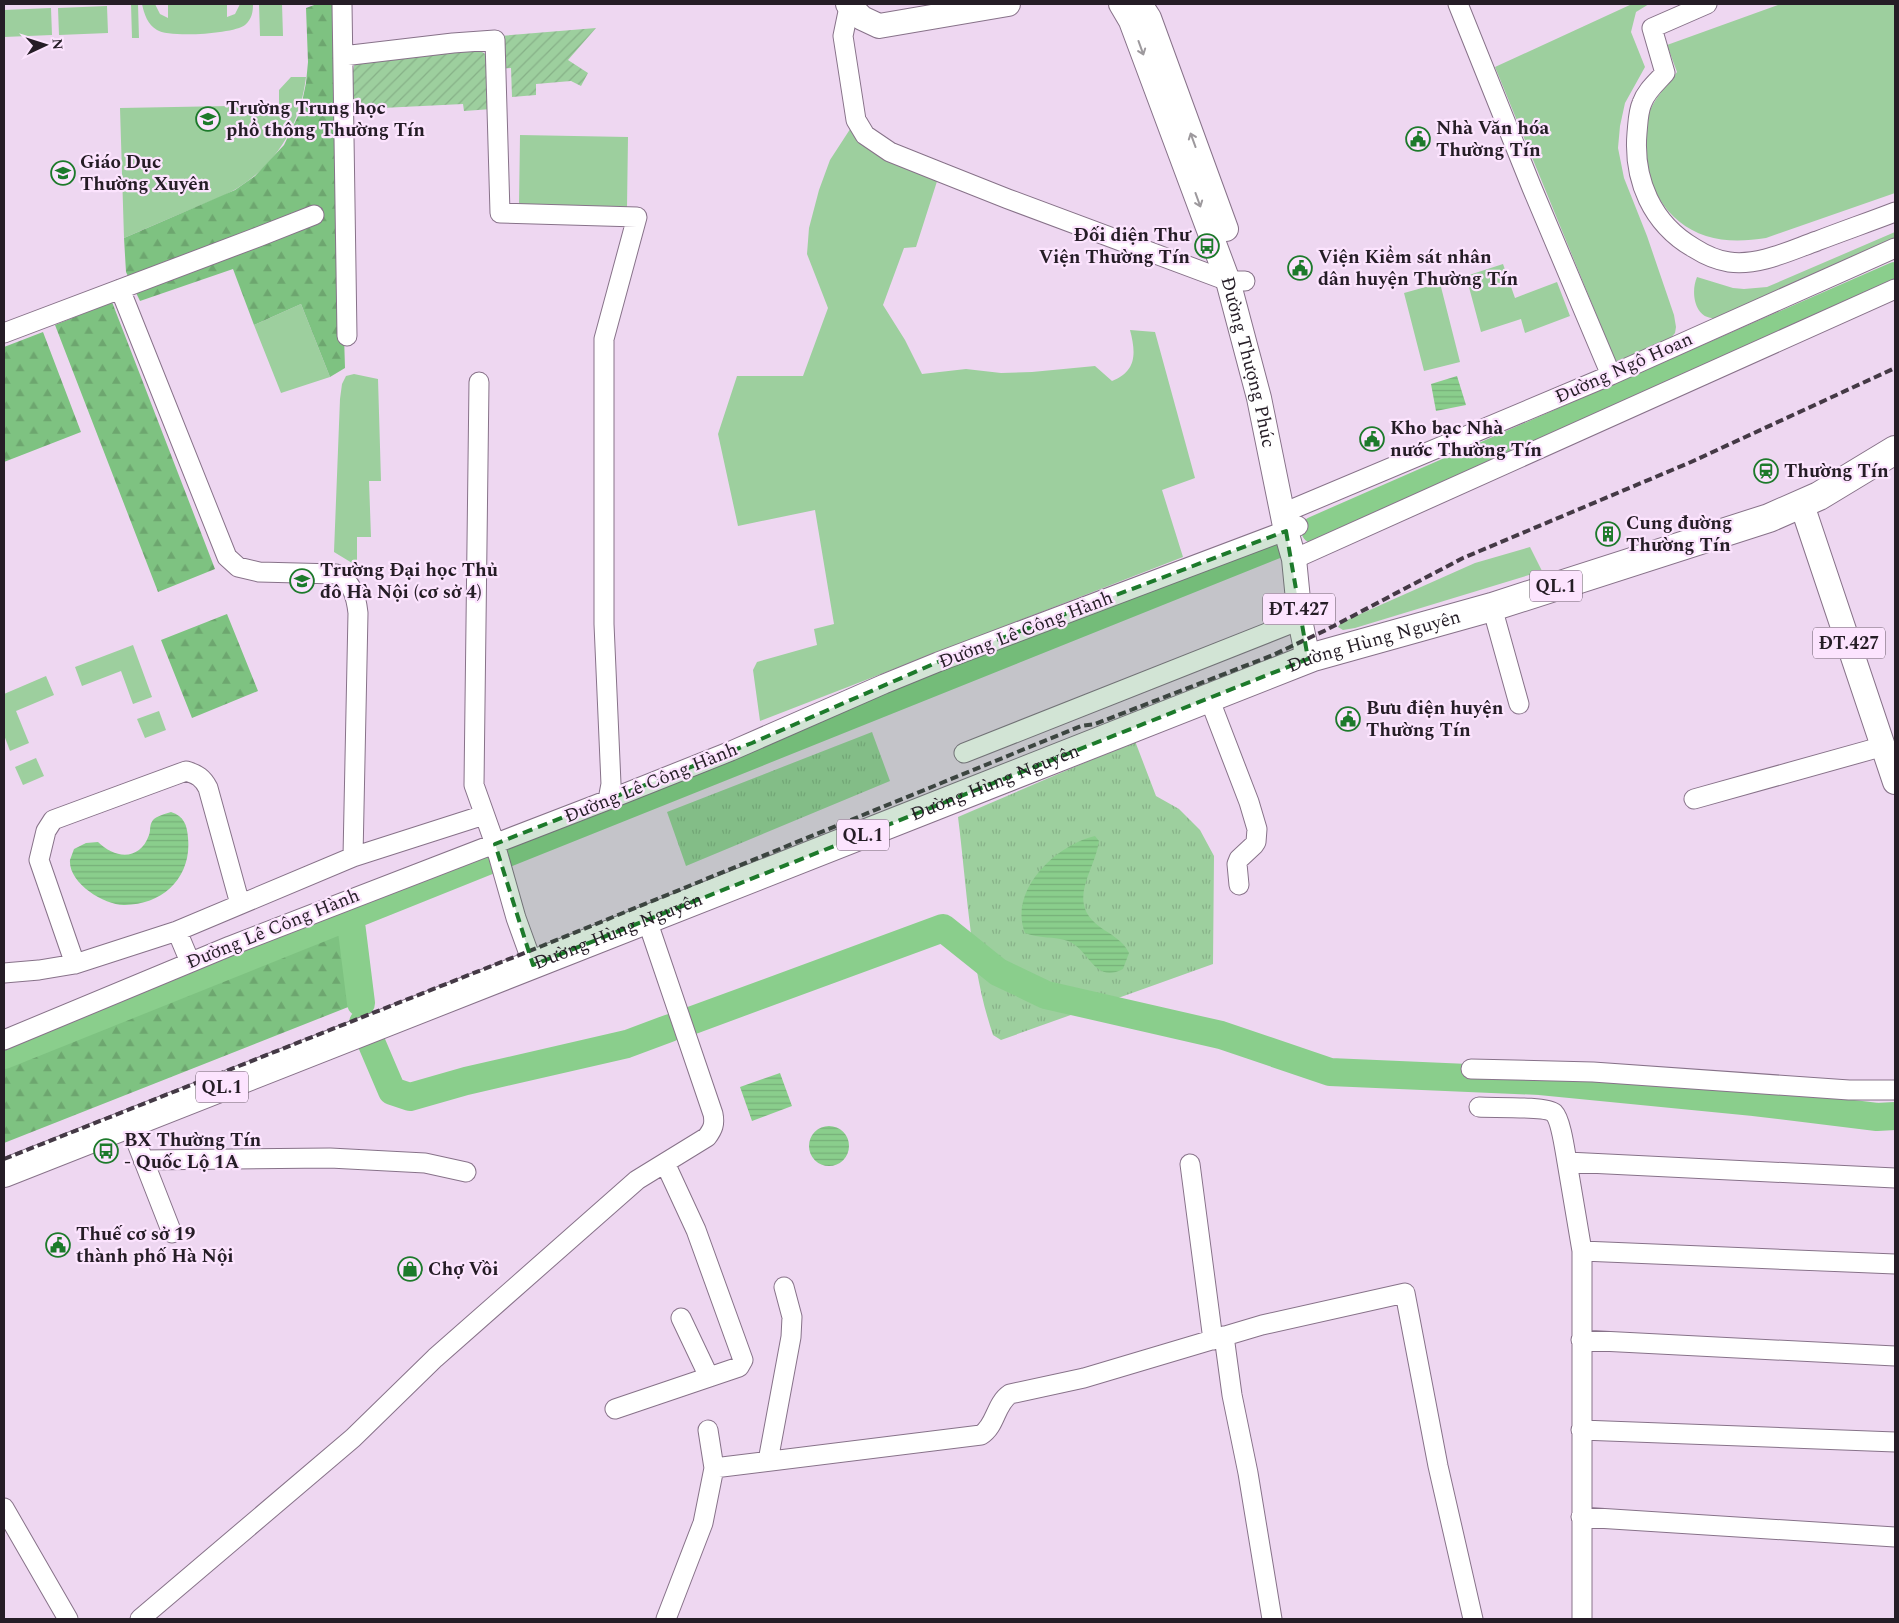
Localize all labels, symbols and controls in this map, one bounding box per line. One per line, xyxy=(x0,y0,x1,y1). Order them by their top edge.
north arrow xyxy=(20,20,70,70)
text: N xyxy=(47,38,68,51)
one-way arrow xyxy=(1137,40,1146,55)
place label: Trường Trung học phổ thông Thường Tín xyxy=(226,94,425,145)
school or university icon: Trường Trung học phổ thông Thường Tín xyxy=(195,106,221,132)
place label: Nhà Văn hóa Thường Tín xyxy=(1436,114,1549,165)
public building icon: Nhà Văn hóa Thường Tín xyxy=(1405,126,1431,152)
one-way arrow xyxy=(1188,133,1197,148)
place label: Giáo Dục Thường Xuyên xyxy=(80,148,210,199)
school or university icon: Giáo Dục Thường Xuyên xyxy=(50,160,76,186)
one-way arrow xyxy=(1193,192,1203,207)
place label: Đối diện Thư Viện Thường Tín xyxy=(1039,221,1193,272)
bus stop icon: Đối diện Thư Viện Thường Tín xyxy=(1194,233,1220,259)
place label: Viện Kiểm sát nhân dân huyện Thường Tín xyxy=(1318,243,1519,294)
public building icon: Viện Kiểm sát nhân dân huyện Thường Tín xyxy=(1287,255,1313,281)
street label: Đường Thượng Phúc xyxy=(1213,273,1283,450)
street label: Đường Ngô Hoan xyxy=(1550,325,1698,411)
place label: Kho bạc Nhà nước Thường Tín xyxy=(1390,414,1542,465)
public building icon: Kho bạc Nhà nước Thường Tín xyxy=(1359,426,1385,452)
place label: Thường Tín xyxy=(1784,457,1889,486)
station icon: Thường Tín xyxy=(1753,458,1779,484)
place label: Cung đường Thường Tín xyxy=(1626,509,1732,560)
building icon: Cung đường Thường Tín xyxy=(1595,521,1621,547)
place label: Trường Đại học Thủ đô Hà Nội (cơ sở 4) xyxy=(320,556,498,607)
school or university icon: Trường Đại học Thủ đô Hà Nội (cơ sở 4) xyxy=(289,568,315,594)
road number: QL.1 xyxy=(1530,570,1582,602)
street label: Đường Lê Công Hành xyxy=(935,583,1117,677)
road number: ĐT.427 xyxy=(1263,594,1335,624)
street label: Đường Hùng Nguyên xyxy=(1283,602,1464,680)
road number: ĐT.427 xyxy=(1813,628,1885,658)
place label: Bưu điện huyện Thường Tín xyxy=(1366,694,1504,745)
public building icon: Bưu điện huyện Thường Tín xyxy=(1335,706,1361,732)
street label: Đường Lê Công Hành xyxy=(560,735,742,831)
street label: Đường Hùng Nguyên xyxy=(906,736,1084,829)
road number: QL.1 xyxy=(837,820,889,850)
street label: Đường Lê Công Hành xyxy=(182,881,364,977)
street label: Đường Hùng Nguyên xyxy=(529,885,707,977)
road number: QL.1 xyxy=(196,1072,248,1102)
place label: BX Thường Tín - Quốc Lộ 1A xyxy=(124,1126,262,1177)
bus stop icon: BX Thường Tín - Quốc Lộ 1A xyxy=(93,1138,119,1164)
place label: Thuế cơ sở 19 thành phố Hà Nội xyxy=(76,1220,234,1271)
public building icon: Thuế cơ sở 19 thành phố Hà Nội xyxy=(45,1232,71,1258)
place label: Chợ Vồi xyxy=(428,1255,498,1284)
shop icon: Chợ Vồi xyxy=(397,1256,423,1282)

